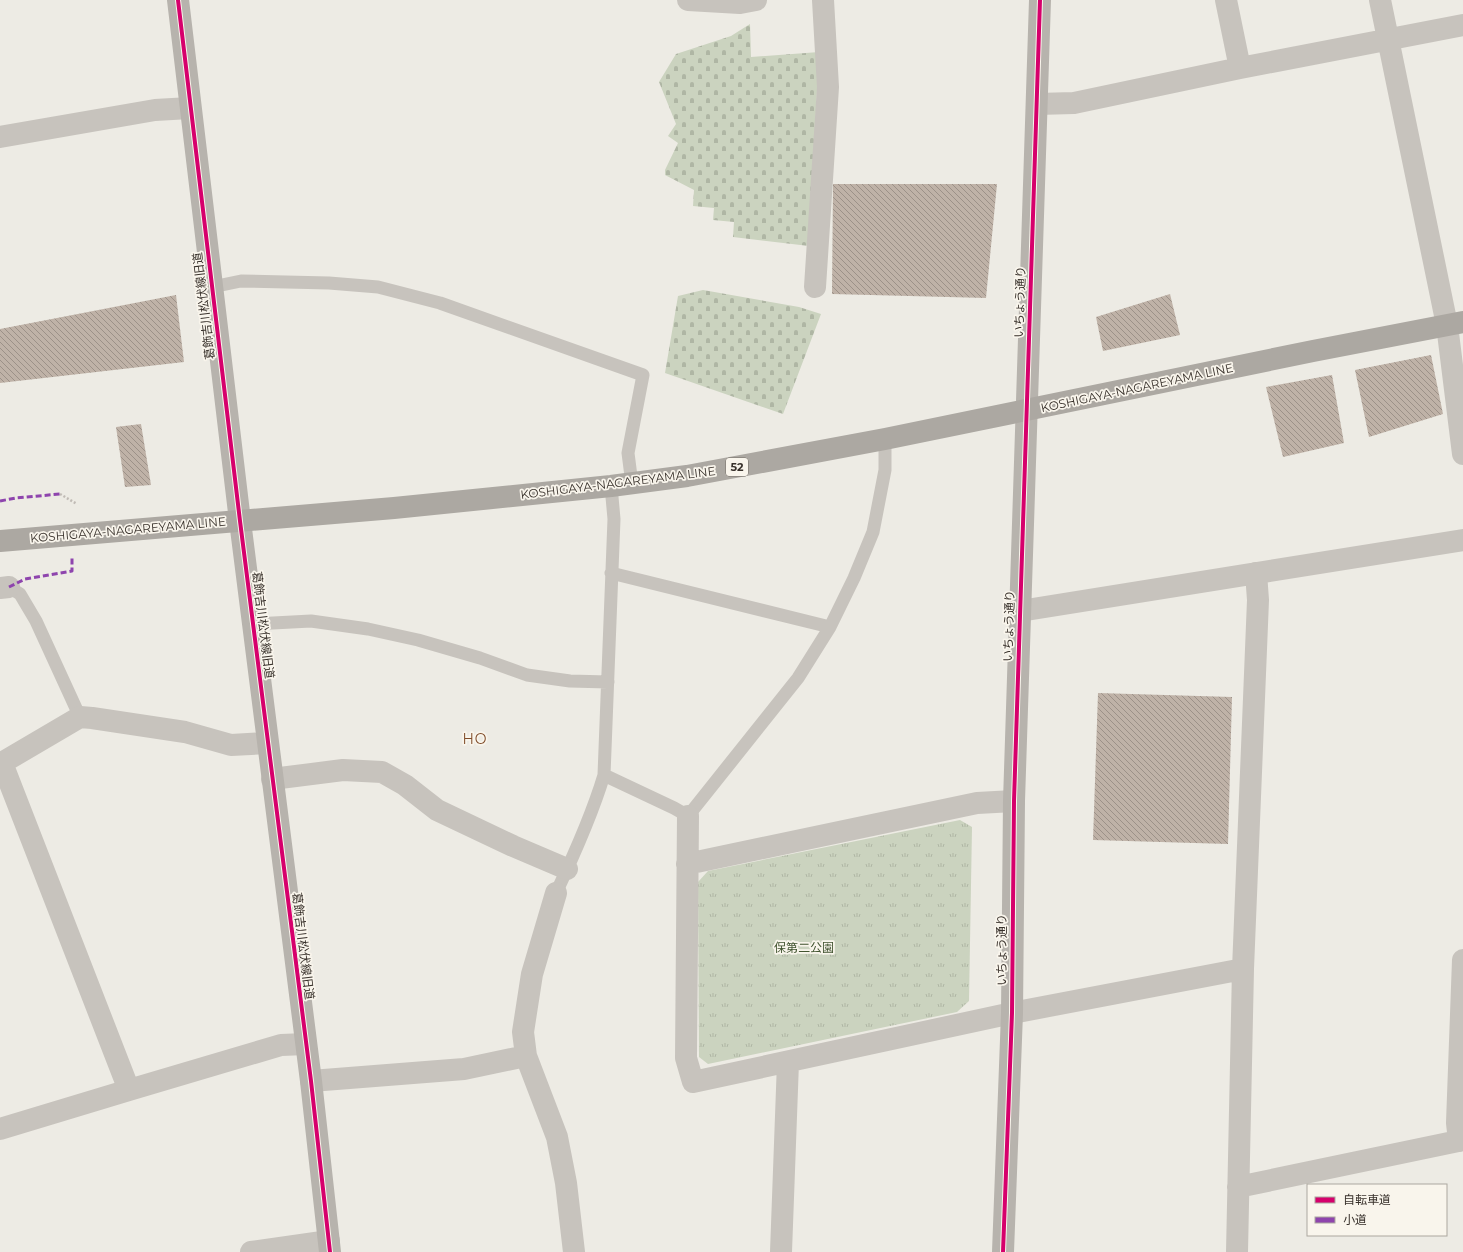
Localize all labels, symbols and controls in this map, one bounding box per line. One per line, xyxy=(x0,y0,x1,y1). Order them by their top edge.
street label: 葛飾吉川松伏線旧道 xyxy=(189,252,218,361)
street label: いちょう通り xyxy=(1011,266,1028,338)
street label: KOSHIGAYA-NAGAREYAMA LINE xyxy=(1039,360,1234,415)
road number: 52 xyxy=(726,458,748,476)
street label: KOSHIGAYA-NAGAREYAMA LINE xyxy=(520,463,716,502)
street label: KOSHIGAYA-NAGAREYAMA LINE xyxy=(30,513,226,546)
street label: 葛飾吉川松伏線旧道 xyxy=(249,570,278,679)
street label: いちょう通り xyxy=(1000,590,1017,662)
district label: HO xyxy=(462,730,488,748)
street label: 葛飾吉川松伏線旧道 xyxy=(289,891,318,1000)
street label: いちょう通り xyxy=(994,914,1009,986)
park label: 保第二公園 xyxy=(774,940,834,955)
legend xyxy=(1307,1184,1447,1236)
text: 自転車道 xyxy=(1343,1192,1391,1207)
text: 小道 xyxy=(1343,1212,1367,1227)

